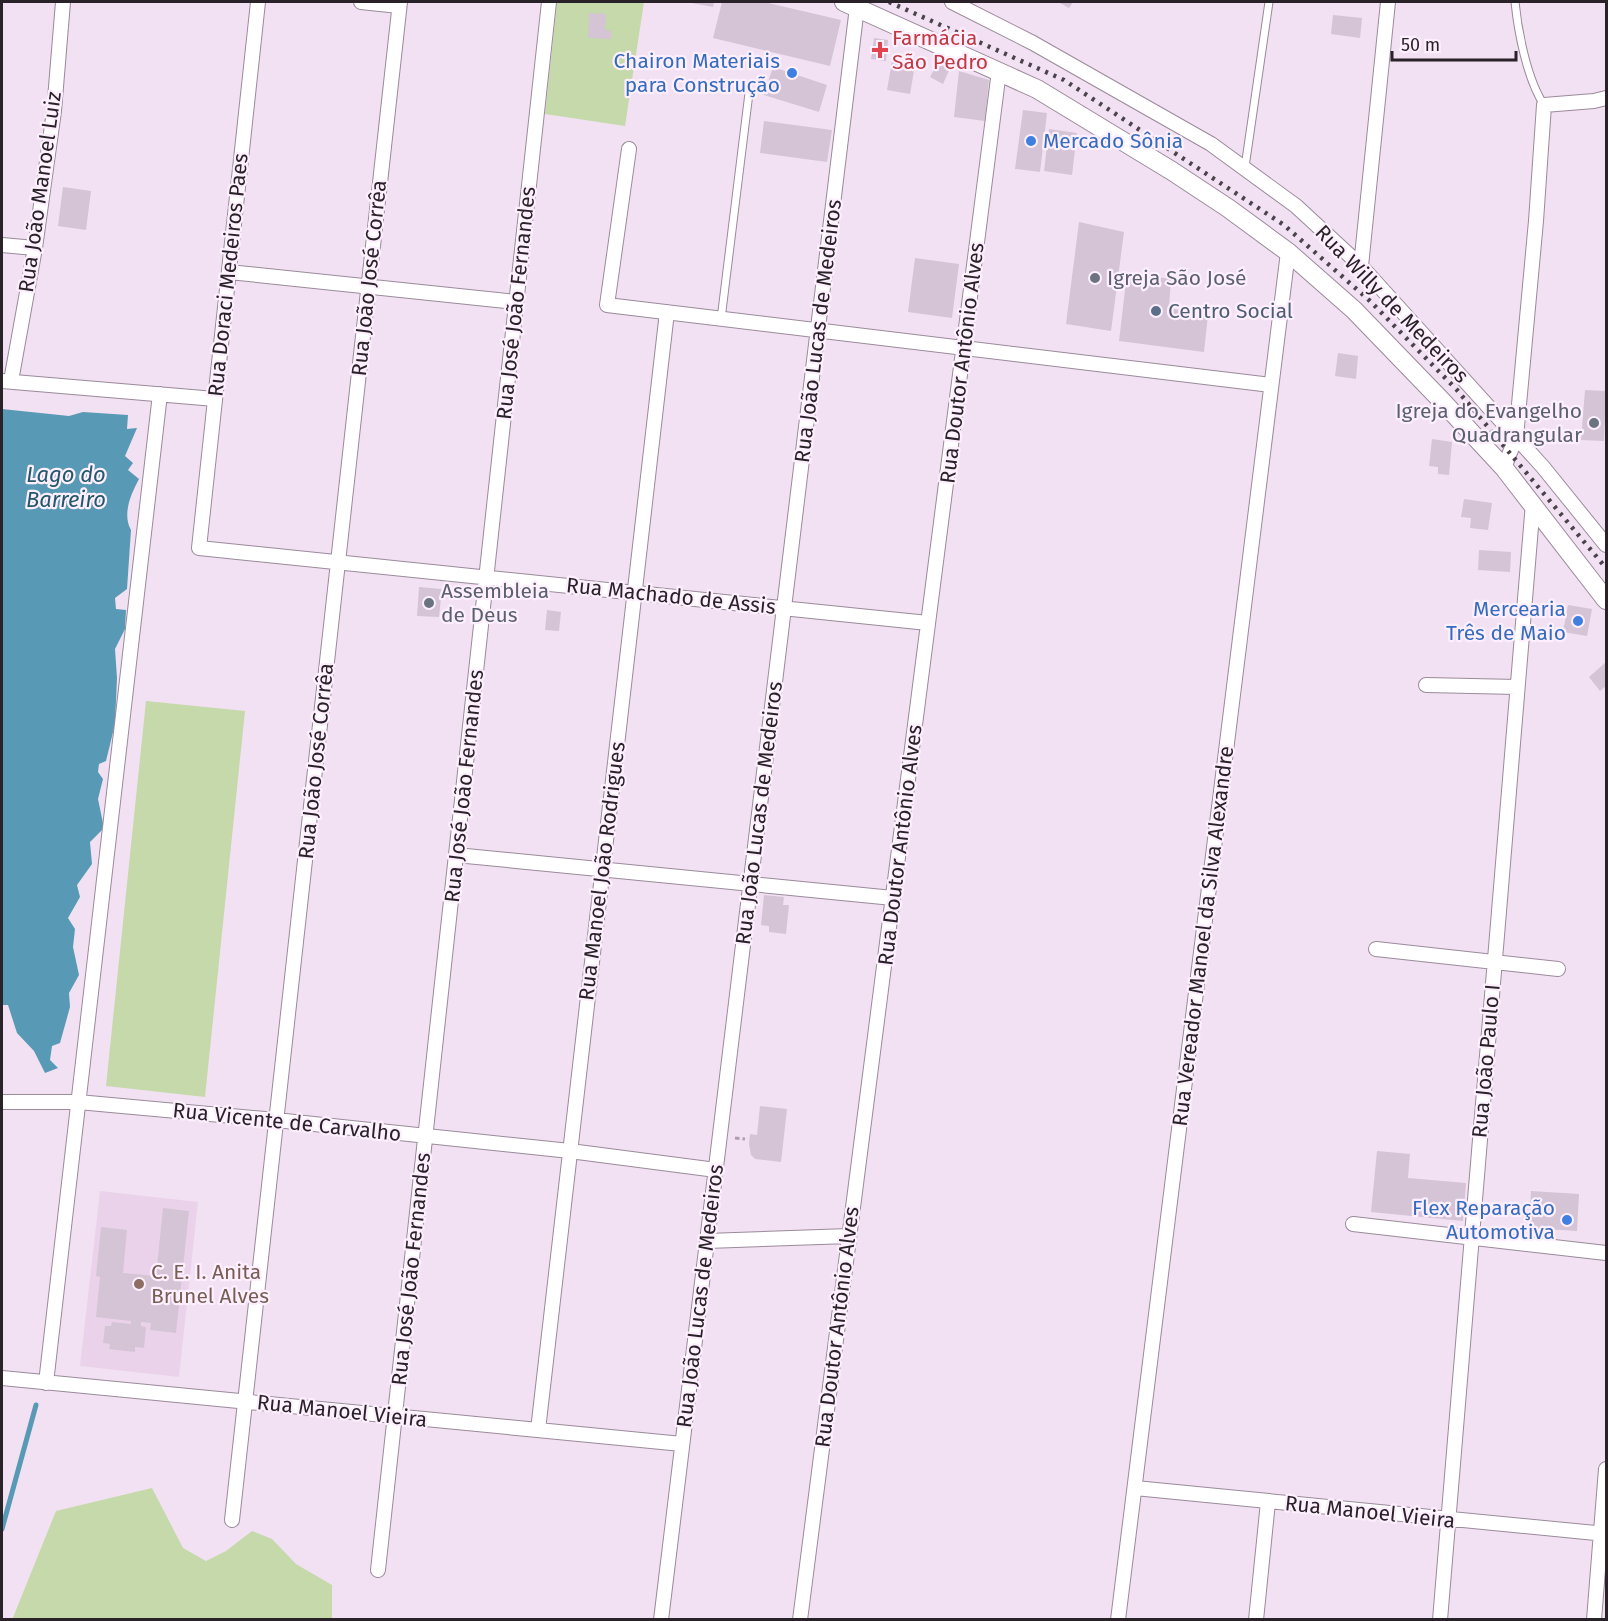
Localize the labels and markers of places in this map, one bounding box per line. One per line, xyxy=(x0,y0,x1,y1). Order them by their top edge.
place label: Farmácia São Pedro xyxy=(892,25,988,75)
marker: Farmácia São Pedro xyxy=(873,43,887,57)
place label: Chairon Materiais para Construção xyxy=(614,48,780,98)
marker: Chairon Materiais para Construção xyxy=(785,66,799,80)
place label: Mercado Sônia xyxy=(1043,128,1183,154)
marker: Mercado Sônia xyxy=(1024,134,1038,148)
place label: Igreja São José xyxy=(1107,265,1247,291)
marker: Igreja São José xyxy=(1088,271,1102,285)
place label: Centro Social xyxy=(1168,298,1293,324)
marker: Centro Social xyxy=(1149,304,1163,318)
place label: Igreja do Evangelho Quadrangular xyxy=(1395,398,1582,448)
marker: Igreja do Evangelho Quadrangular xyxy=(1587,416,1601,430)
place label: Assembleia de Deus xyxy=(441,578,549,628)
marker: Assembleia de Deus xyxy=(422,596,436,610)
place label: Mercearia Três de Maio xyxy=(1446,596,1566,646)
marker: Mercearia Três de Maio xyxy=(1571,614,1585,628)
place label: Flex Reparação Automotiva xyxy=(1412,1195,1555,1245)
marker: Flex Reparação Automotiva xyxy=(1560,1213,1574,1227)
place label: C. E. I. Anita Brunel Alves xyxy=(151,1259,269,1309)
marker: C. E. I. Anita Brunel Alves xyxy=(132,1277,146,1291)

